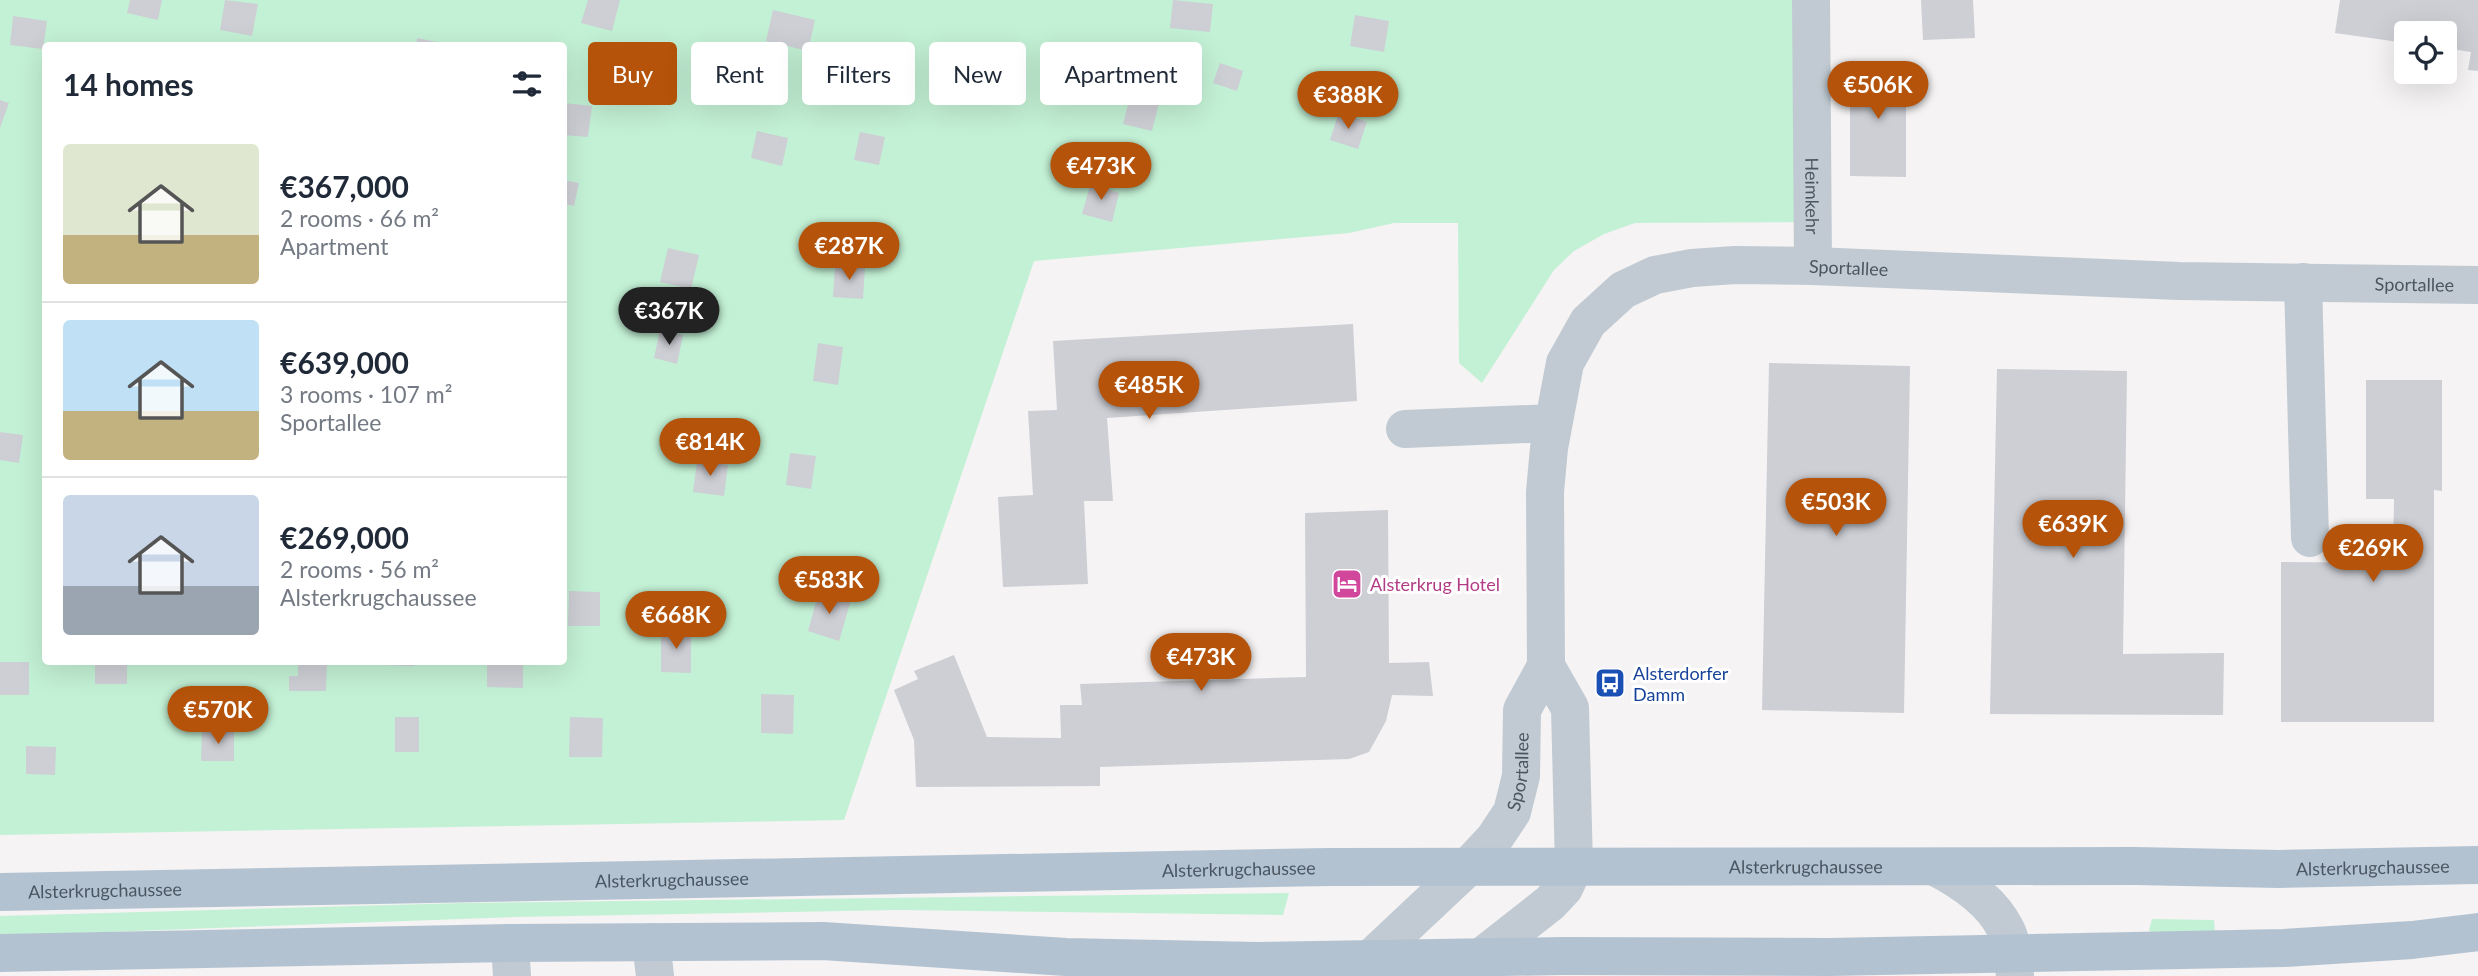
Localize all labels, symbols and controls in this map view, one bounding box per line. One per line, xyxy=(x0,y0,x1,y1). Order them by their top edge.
map controls xyxy=(2394,21,2457,84)
button: locate xyxy=(2394,21,2457,84)
chip: Buy xyxy=(588,42,677,105)
chip: Rent xyxy=(691,42,788,105)
chip: Filters xyxy=(802,42,915,105)
chip: New xyxy=(929,42,1026,105)
chip: Apartment xyxy=(1040,42,1202,105)
pin: €506K xyxy=(1829,61,1927,121)
icon: filters xyxy=(508,65,546,103)
text: 14 homes xyxy=(63,66,194,102)
text: €506K xyxy=(1843,70,1913,98)
pin: €388K xyxy=(1299,72,1397,131)
text: €388K xyxy=(1313,80,1383,108)
pin: €473K xyxy=(1052,142,1150,202)
text: €473K xyxy=(1066,151,1136,179)
street label: Heimkehr xyxy=(1801,157,1824,235)
text: €367,000 xyxy=(280,168,409,204)
icon: home xyxy=(119,172,203,256)
text: 2 rooms · 66 m² xyxy=(280,204,439,232)
pin: €287K xyxy=(800,222,898,282)
text: €287K xyxy=(814,231,884,259)
text: Apartment xyxy=(280,232,388,260)
street label: Sportallee xyxy=(1809,255,1889,280)
street label: Sportallee xyxy=(2375,273,2454,296)
pin: €367K xyxy=(620,288,718,347)
text: €367K xyxy=(634,296,704,324)
text: €639,000 xyxy=(280,344,409,380)
icon: home xyxy=(119,348,203,432)
pin: €485K xyxy=(1100,362,1198,421)
text: €485K xyxy=(1114,370,1184,398)
text: 3 rooms · 107 m² xyxy=(280,380,452,408)
text: Sportallee xyxy=(280,408,381,436)
pin: €814K xyxy=(661,419,759,478)
text: €814K xyxy=(675,427,745,455)
pin: €503K xyxy=(1787,478,1885,538)
text: €503K xyxy=(1801,487,1871,515)
pin: €639K xyxy=(2024,500,2122,560)
text: €639K xyxy=(2038,509,2108,537)
text: €269,000 xyxy=(280,519,409,555)
icon: home xyxy=(119,523,203,607)
pin: €269K xyxy=(2324,524,2422,584)
text: €269K xyxy=(2338,533,2408,561)
text: 2 rooms · 56 m² xyxy=(280,555,439,583)
pin: €583K xyxy=(780,556,878,616)
text: €583K xyxy=(794,565,864,593)
hotel icon: Alsterkrug Hotel xyxy=(1330,567,1364,601)
place label: Alsterkrug Hotel xyxy=(1370,573,1500,595)
text: Alsterkrugchaussee xyxy=(280,583,477,611)
pin: €668K xyxy=(627,592,725,651)
text: €668K xyxy=(641,600,711,628)
pin: €473K xyxy=(1152,634,1250,693)
text: €473K xyxy=(1166,642,1236,670)
place label: Alsterdorfer Damm xyxy=(1633,662,1729,705)
bus stop icon: Alsterdorfer Damm xyxy=(1593,666,1627,700)
pin: €570K xyxy=(169,686,267,746)
text: €570K xyxy=(183,695,253,723)
street label: Sportallee xyxy=(1502,732,1533,813)
street label: Alsterkrugchaussee xyxy=(1729,855,1883,878)
street label: Alsterkrugchaussee xyxy=(2296,855,2450,880)
street label: Alsterkrugchaussee xyxy=(1162,856,1316,881)
street label: Alsterkrugchaussee xyxy=(595,867,749,892)
street label: Alsterkrugchaussee xyxy=(28,878,182,902)

